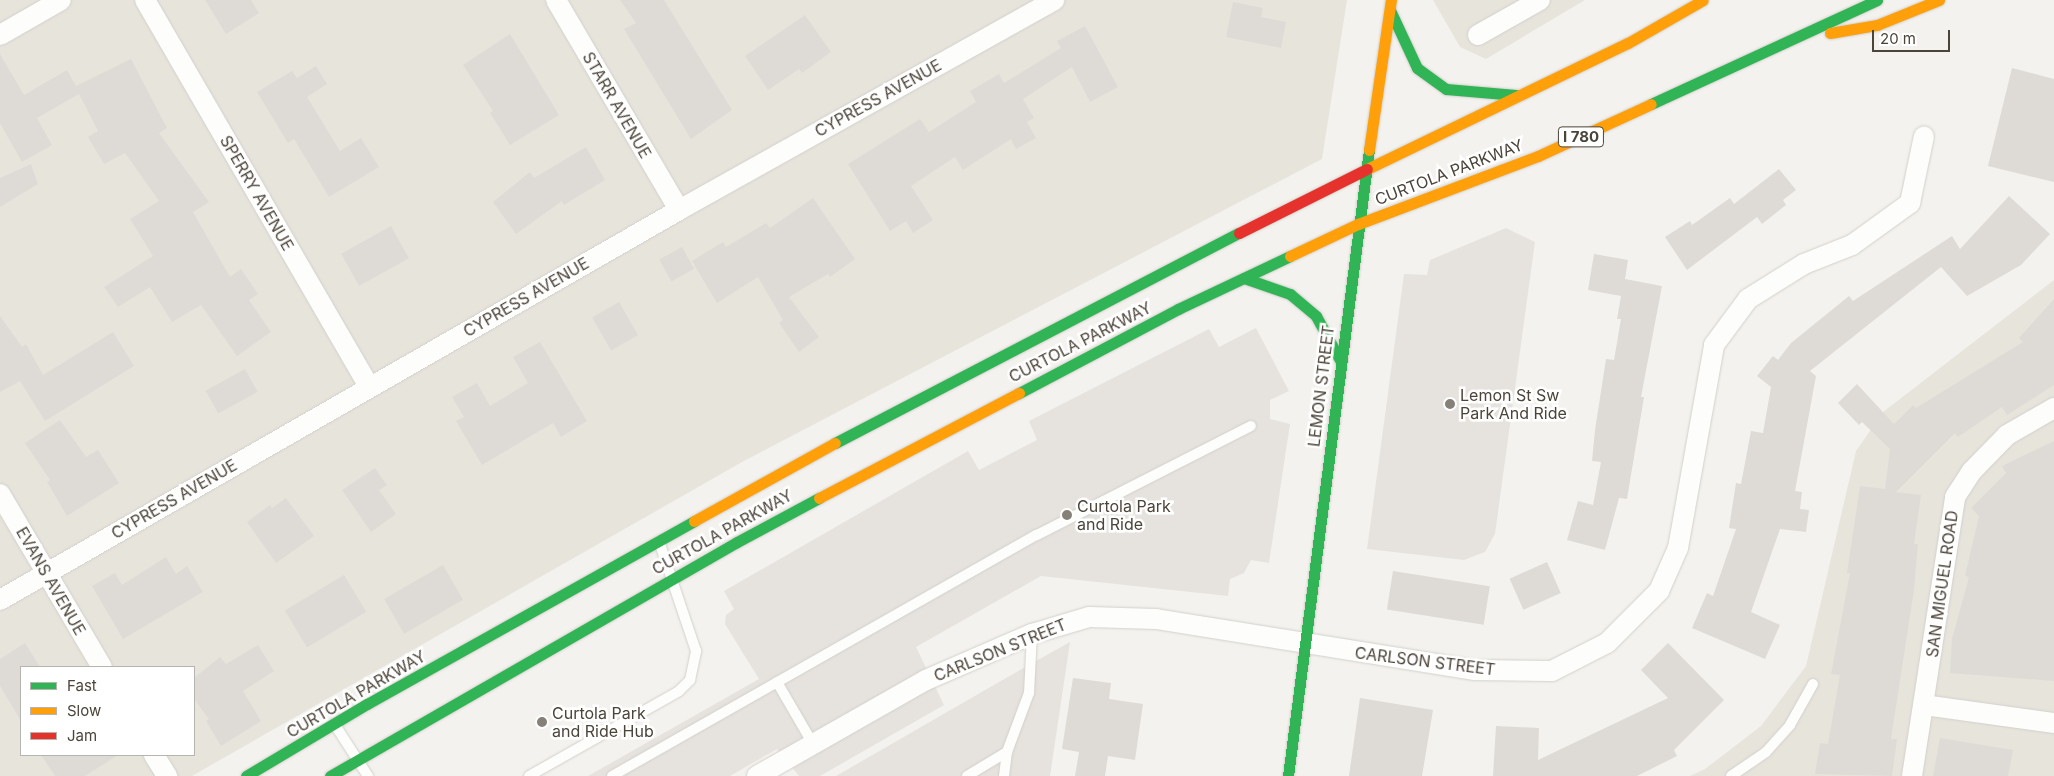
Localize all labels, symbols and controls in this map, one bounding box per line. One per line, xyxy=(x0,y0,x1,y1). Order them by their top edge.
scale bar xyxy=(1874,20,1952,52)
text: 20 m xyxy=(1880,29,1916,48)
street label: STARR AVENUE xyxy=(579,48,655,162)
street label: CYPRESS AVENUE xyxy=(811,55,945,141)
road number: I 780 xyxy=(1557,124,1605,150)
street label: SPERRY AVENUE xyxy=(216,132,298,254)
street label: CURTOLA PARKWAY xyxy=(1372,135,1526,209)
street label: CYPRESS AVENUE xyxy=(460,253,592,341)
street label: CURTOLA PARKWAY xyxy=(1006,298,1154,386)
street label: LEMON STREET xyxy=(1304,324,1338,448)
place label: Lemon St Sw Park And Ride xyxy=(1460,385,1567,423)
marker: Lemon St Sw Park And Ride xyxy=(1444,398,1456,410)
street label: CYPRESS AVENUE xyxy=(108,455,240,543)
street label: CURTOLA PARKWAY xyxy=(649,485,795,579)
place label: Curtola Park and Ride xyxy=(1077,496,1171,534)
marker: Curtola Park and Ride xyxy=(1061,509,1073,521)
street label: SAN MIGUEL ROAD xyxy=(1922,509,1962,659)
street label: EVANS AVENUE xyxy=(12,524,90,638)
street label: CARLSON STREET xyxy=(931,615,1069,685)
street label: CARLSON STREET xyxy=(1354,643,1496,679)
street label: CURTOLA PARKWAY xyxy=(283,646,429,742)
legend xyxy=(20,666,195,756)
text: Fast xyxy=(67,676,97,695)
text: Slow xyxy=(67,701,101,720)
place label: Curtola Park and Ride Hub xyxy=(552,703,654,741)
marker: Curtola Park and Ride Hub xyxy=(536,716,548,728)
text: Jam xyxy=(67,726,97,745)

